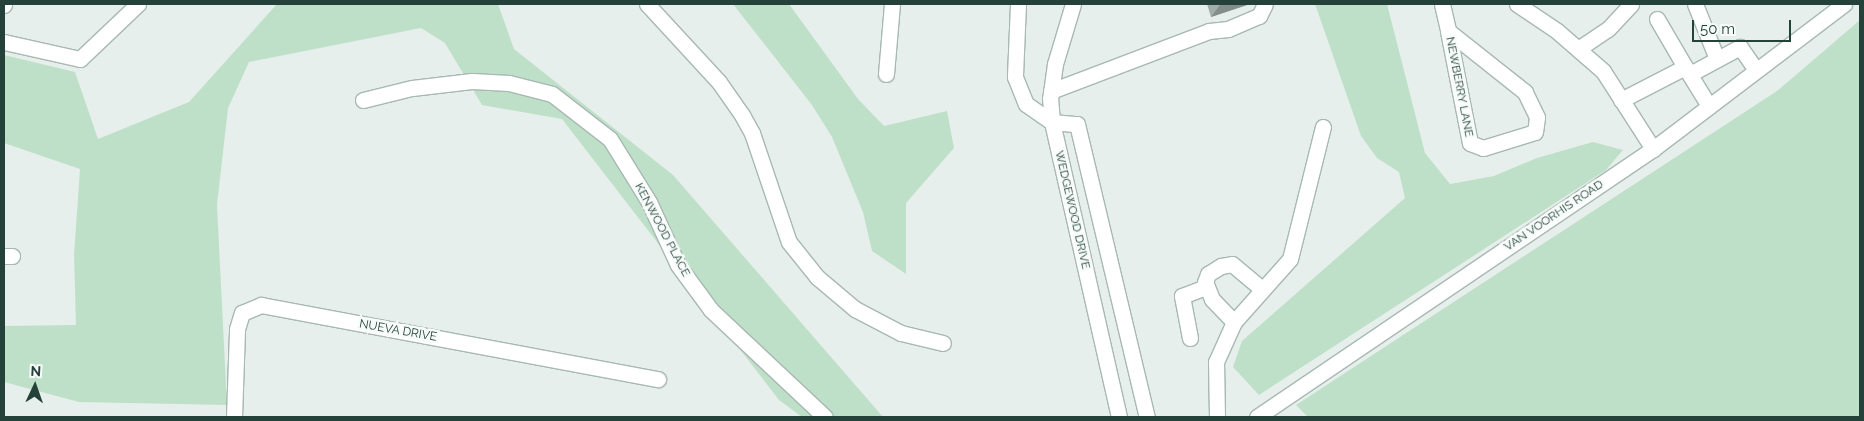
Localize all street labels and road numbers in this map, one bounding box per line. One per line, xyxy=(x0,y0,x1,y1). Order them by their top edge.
street label: NEWBERRY LANE xyxy=(1442,35,1476,139)
street label: WEDGEWOOD DRIVE xyxy=(1051,149,1093,271)
street label: VAN VOORHIS ROAD xyxy=(1501,177,1607,255)
street label: KENWOOD PLACE xyxy=(631,181,693,279)
street label: NUEVA DRIVE xyxy=(358,317,438,345)

